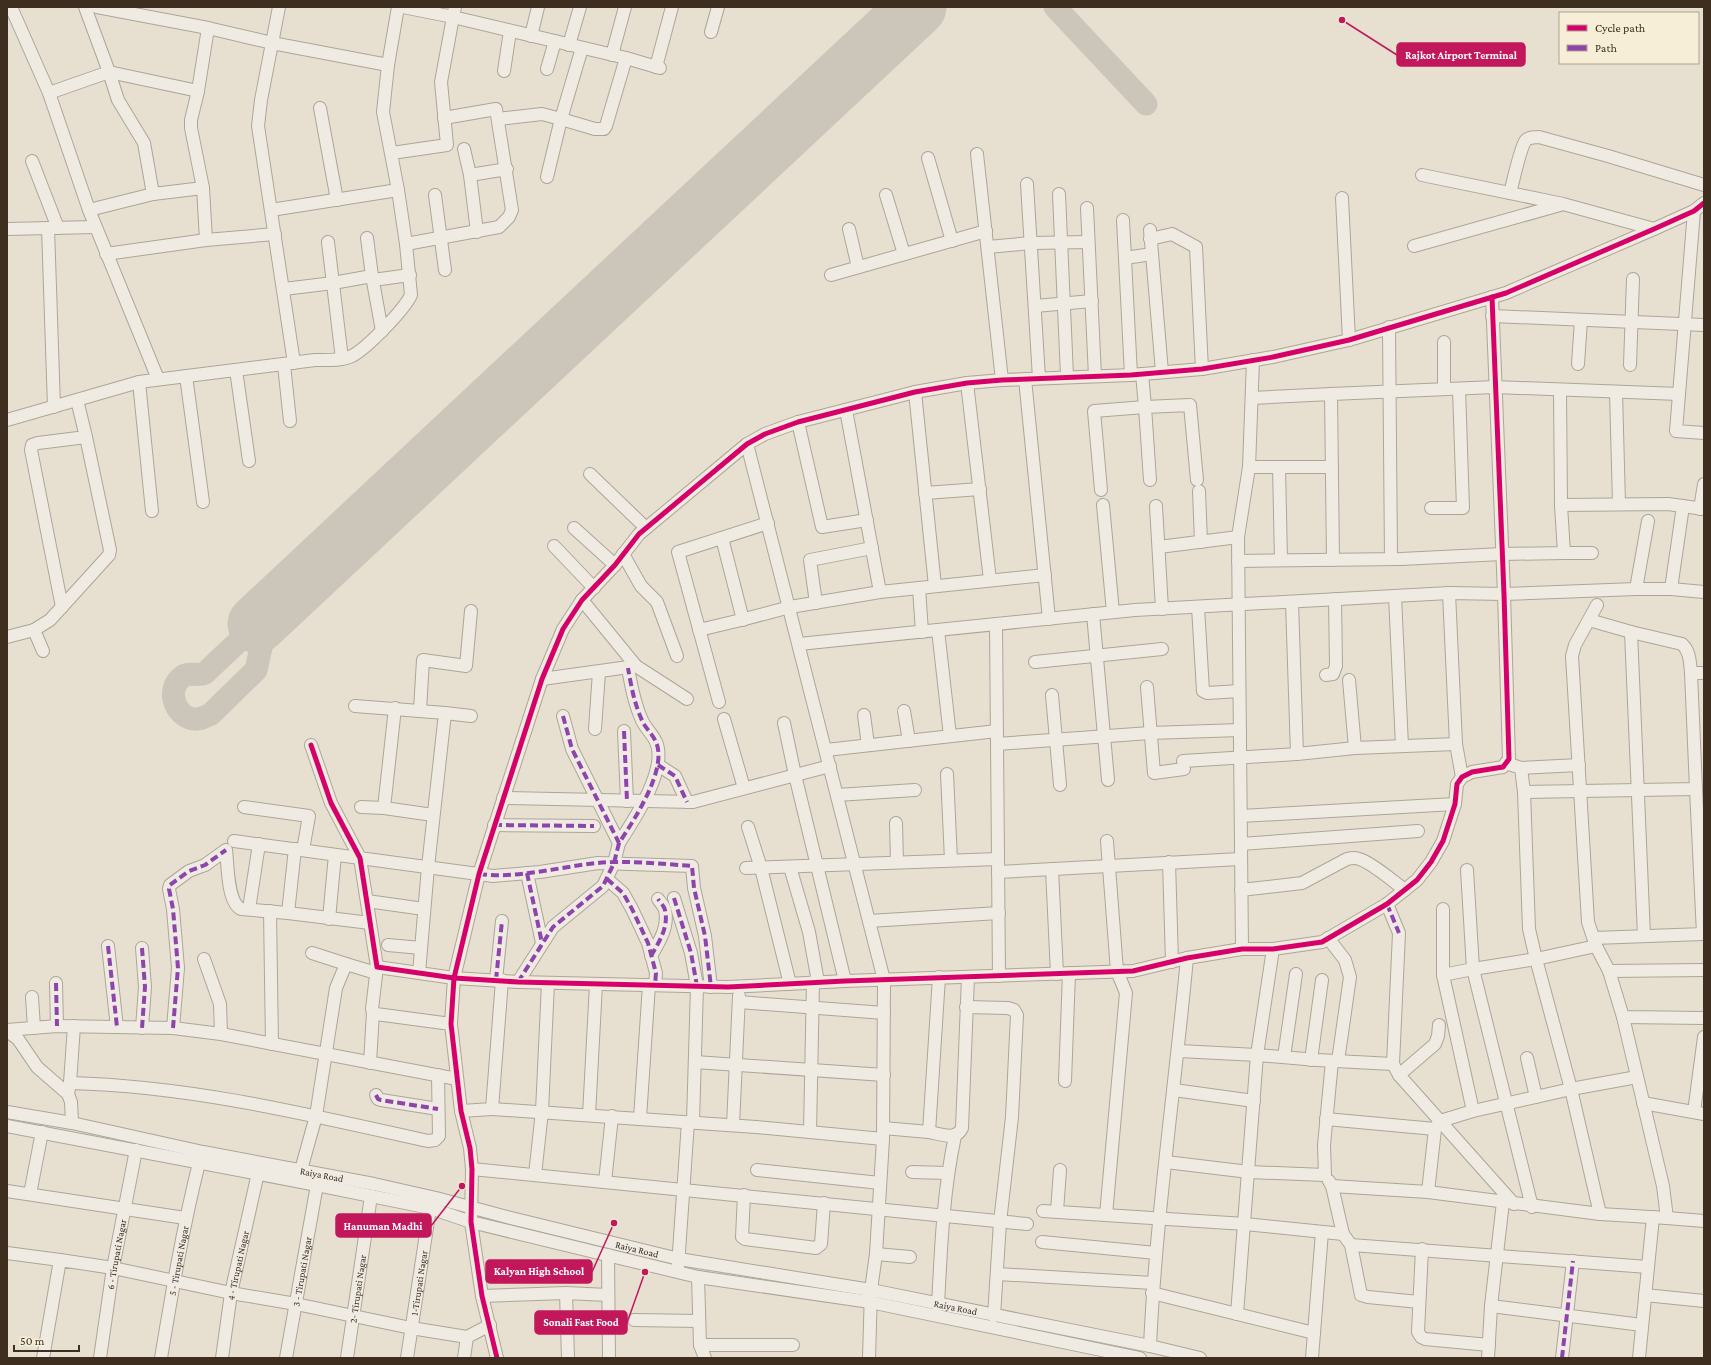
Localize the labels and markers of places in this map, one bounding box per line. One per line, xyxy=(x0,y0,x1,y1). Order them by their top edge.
callout: Rajkot Airport Terminal xyxy=(1397,43,1525,66)
callout: Hanuman Madhi xyxy=(336,1214,431,1237)
callout: Kalyan High School xyxy=(486,1260,592,1283)
callout: Sonali Fast Food xyxy=(535,1311,627,1334)

